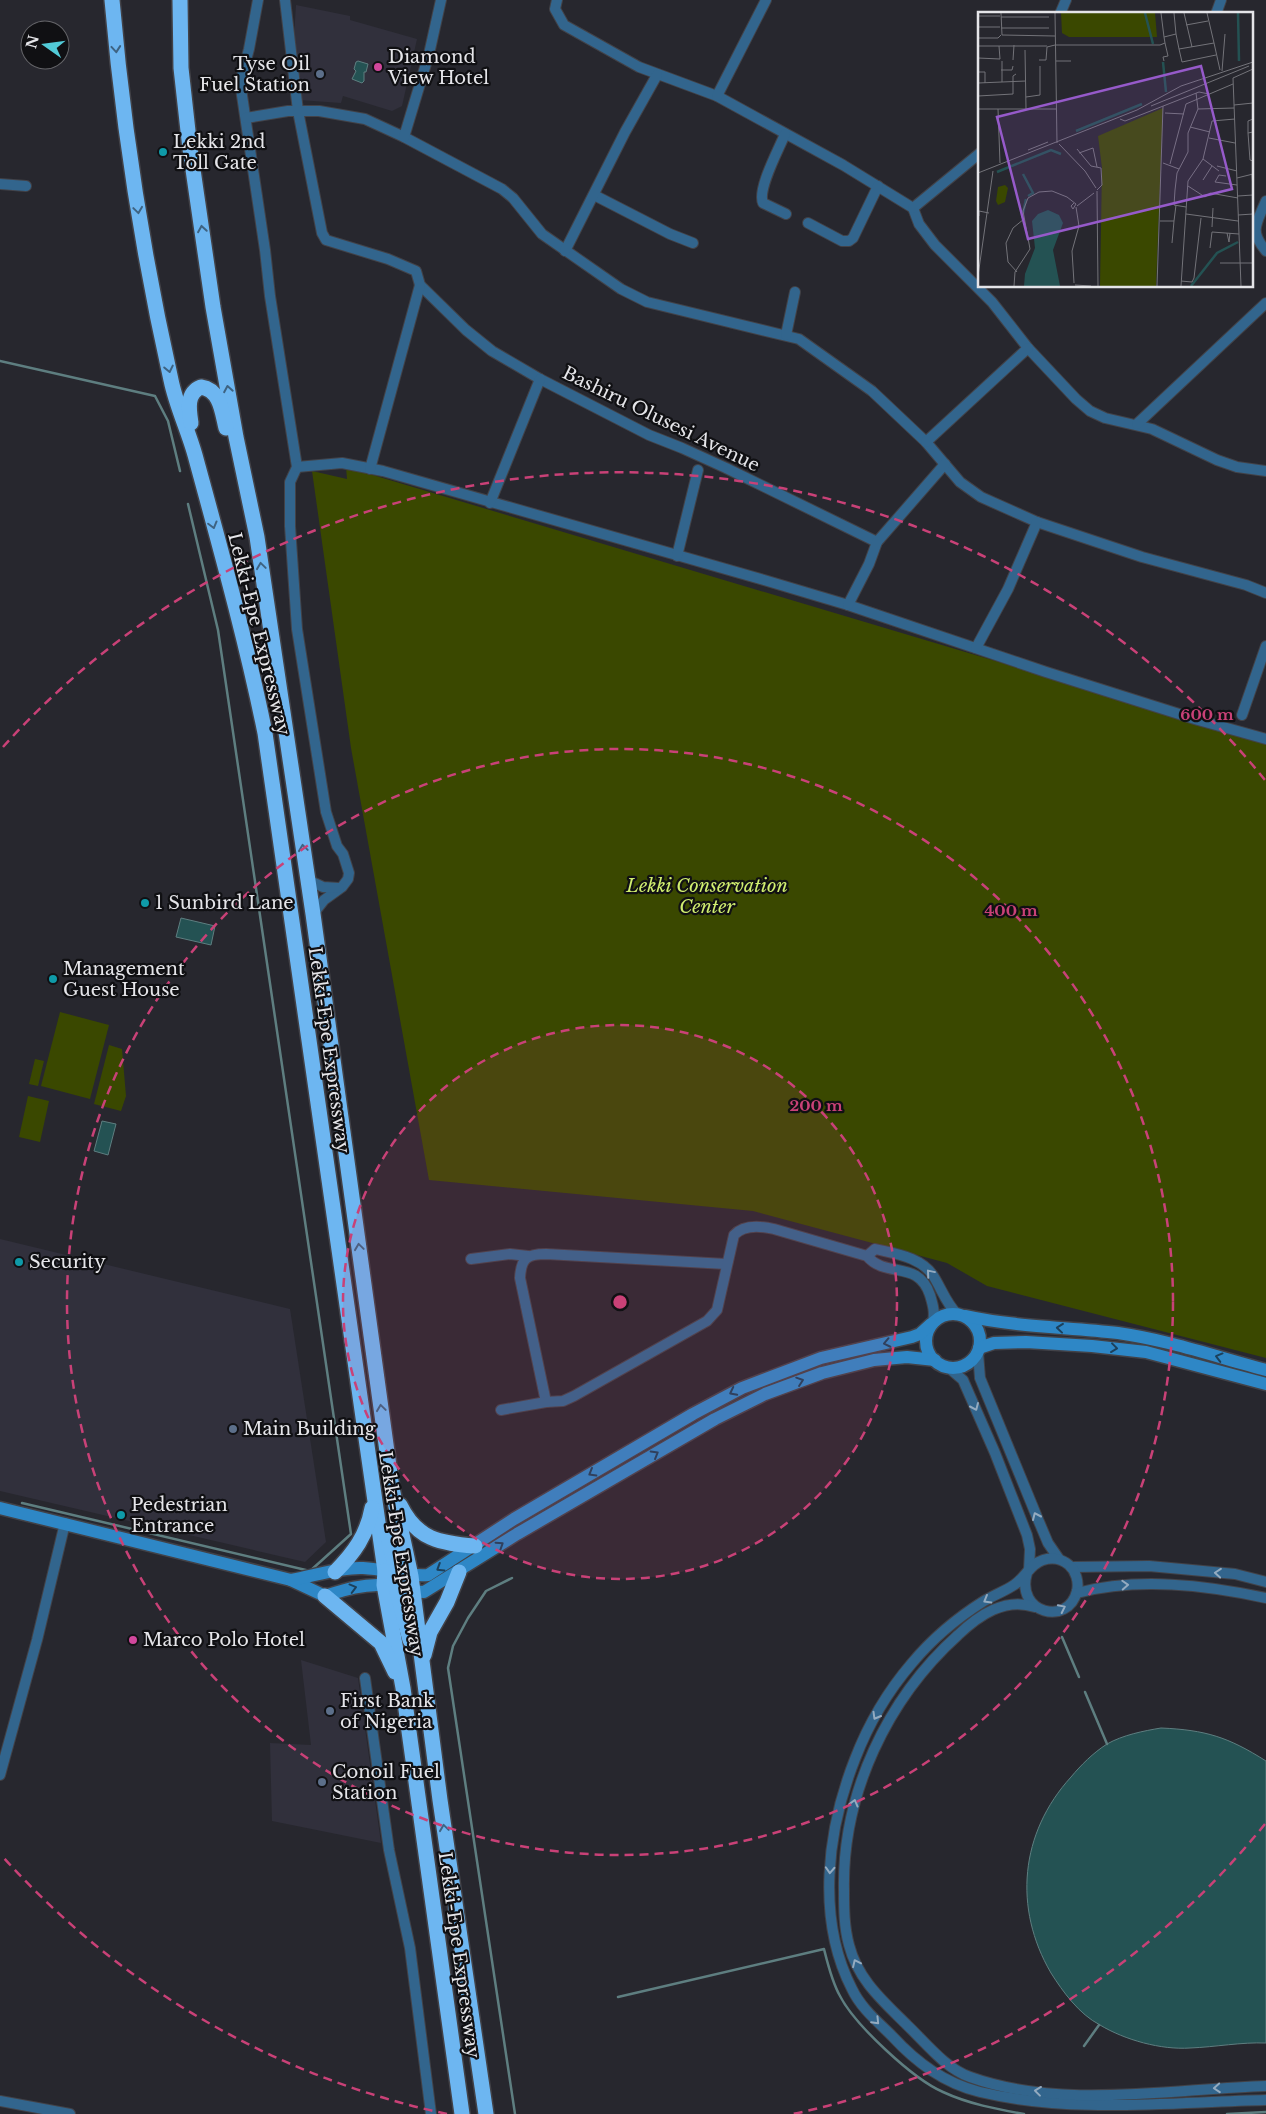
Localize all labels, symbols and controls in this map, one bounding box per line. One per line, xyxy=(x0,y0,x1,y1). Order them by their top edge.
inset map xyxy=(978,12,1254,288)
north arrow xyxy=(20,20,70,70)
text: N xyxy=(22,33,43,50)
one-way arrow xyxy=(111,45,122,53)
place label: Diamond View Hotel xyxy=(387,46,489,89)
place label: Tyse Oil Fuel Station xyxy=(199,53,310,96)
marker: Diamond View Hotel xyxy=(372,61,384,73)
marker: Tyse Oil Fuel Station xyxy=(314,68,326,80)
place label: Lekki 2nd Toll Gate xyxy=(173,131,266,174)
marker: Lekki 2nd Toll Gate xyxy=(157,146,169,158)
one-way arrow xyxy=(132,206,143,214)
one-way arrow xyxy=(197,224,208,232)
street label: Bashiru Olusesi Avenue xyxy=(559,362,763,476)
one-way arrow xyxy=(163,365,173,374)
one-way arrow xyxy=(224,385,234,394)
one-way arrow xyxy=(207,521,218,530)
street label: Lekki-Epe Expressway xyxy=(223,530,295,738)
one-way arrow xyxy=(256,562,267,570)
text: 600 m xyxy=(1180,705,1234,724)
one-way arrow xyxy=(298,844,309,852)
park label: Lekki Conservation Center xyxy=(625,875,788,918)
place label: 1 Sunbird Lane xyxy=(155,892,294,914)
marker: 1 Sunbird Lane xyxy=(139,897,151,909)
text: 400 m xyxy=(984,901,1038,920)
street label: Lekki-Epe Expressway xyxy=(304,945,354,1155)
place label: Management Guest House xyxy=(63,958,185,1001)
marker: Management Guest House xyxy=(47,973,59,985)
text: 200 m xyxy=(790,1096,843,1115)
one-way arrow xyxy=(354,1243,364,1251)
place label: Security xyxy=(29,1251,106,1273)
marker: Security xyxy=(13,1256,25,1268)
one-way arrow xyxy=(927,1270,936,1279)
centre of rings xyxy=(611,1293,629,1311)
one-way arrow xyxy=(1055,1322,1063,1333)
one-way arrow xyxy=(883,1337,892,1347)
one-way arrow xyxy=(1111,1342,1119,1353)
one-way arrow xyxy=(1215,1353,1224,1363)
one-way arrow xyxy=(795,1377,804,1387)
one-way arrow xyxy=(729,1386,738,1396)
one-way arrow xyxy=(969,1402,980,1411)
one-way arrow xyxy=(376,1404,387,1412)
place label: Main Building xyxy=(243,1418,376,1440)
marker: Main Building xyxy=(227,1423,239,1435)
street label: Lekki-Epe Expressway xyxy=(374,1450,428,1659)
one-way arrow xyxy=(649,1450,658,1460)
one-way arrow xyxy=(589,1467,598,1477)
place label: Pedestrian Entrance xyxy=(131,1494,228,1537)
marker: Pedestrian Entrance xyxy=(115,1509,127,1521)
one-way arrow xyxy=(1032,1512,1043,1521)
one-way arrow xyxy=(494,1542,504,1551)
one-way arrow xyxy=(436,1562,445,1572)
one-way arrow xyxy=(1214,1568,1222,1579)
one-way arrow xyxy=(1121,1580,1129,1591)
one-way arrow xyxy=(348,1583,356,1593)
one-way arrow xyxy=(983,1594,992,1604)
one-way arrow xyxy=(1057,1603,1066,1614)
place label: Marco Polo Hotel xyxy=(143,1629,305,1651)
marker: Marco Polo Hotel xyxy=(127,1634,139,1646)
place label: First Bank of Nigeria xyxy=(340,1690,434,1733)
marker: First Bank of Nigeria xyxy=(324,1705,336,1717)
one-way arrow xyxy=(872,1711,882,1720)
place label: Conoil Fuel Station xyxy=(332,1761,440,1804)
marker: Conoil Fuel Station xyxy=(316,1776,328,1788)
one-way arrow xyxy=(849,1800,859,1808)
one-way arrow xyxy=(440,1824,450,1832)
street label: Lekki-Epe Expressway xyxy=(434,1850,484,2060)
one-way arrow xyxy=(825,1867,836,1875)
one-way arrow xyxy=(852,1959,862,1968)
one-way arrow xyxy=(871,2015,880,2024)
one-way arrow xyxy=(1213,2083,1221,2094)
one-way arrow xyxy=(1033,2086,1041,2097)

